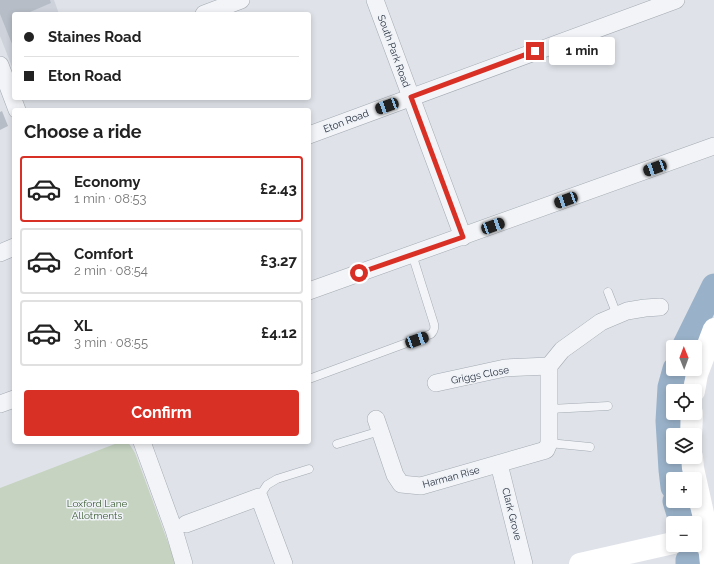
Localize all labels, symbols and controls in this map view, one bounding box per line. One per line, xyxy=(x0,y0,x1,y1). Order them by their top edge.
street label: South Park Road xyxy=(376,13,412,89)
text: Staines Road xyxy=(48,28,141,46)
callout: 1 min xyxy=(549,37,615,65)
route end xyxy=(526,42,544,60)
text: 1 min xyxy=(566,43,598,58)
text: Eton Road xyxy=(48,67,121,85)
car xyxy=(374,96,400,116)
street label: Eton Road xyxy=(322,107,370,135)
text: Choose a ride xyxy=(24,121,142,142)
car xyxy=(642,158,668,178)
icon: car xyxy=(26,171,62,207)
text: Economy xyxy=(74,173,141,191)
text: £2.43 xyxy=(260,180,297,198)
car xyxy=(553,190,579,210)
text: 1 min · 08:53 xyxy=(74,191,146,206)
car xyxy=(480,216,506,236)
icon: car xyxy=(26,243,62,279)
text: Comfort xyxy=(74,245,133,263)
text: £3.27 xyxy=(260,252,297,270)
text: 2 min · 08:54 xyxy=(74,263,148,278)
route start xyxy=(350,264,368,282)
icon: car xyxy=(26,315,62,351)
text: XL xyxy=(74,317,92,335)
text: £4.12 xyxy=(261,324,297,342)
car xyxy=(404,330,430,350)
text: 3 min · 08:55 xyxy=(74,335,148,350)
north arrow xyxy=(666,340,702,376)
map controls xyxy=(666,340,702,552)
street label: Griggs Close xyxy=(450,364,510,386)
button: locate xyxy=(666,384,702,420)
button: Confirm xyxy=(24,390,299,436)
button: layers xyxy=(666,428,702,464)
street label: Harman Rise xyxy=(421,464,481,490)
button: + xyxy=(666,472,702,508)
street label: Clark Grove xyxy=(500,487,524,542)
park label: Loxford Lane Allotments xyxy=(67,498,127,521)
button: − xyxy=(666,516,702,552)

